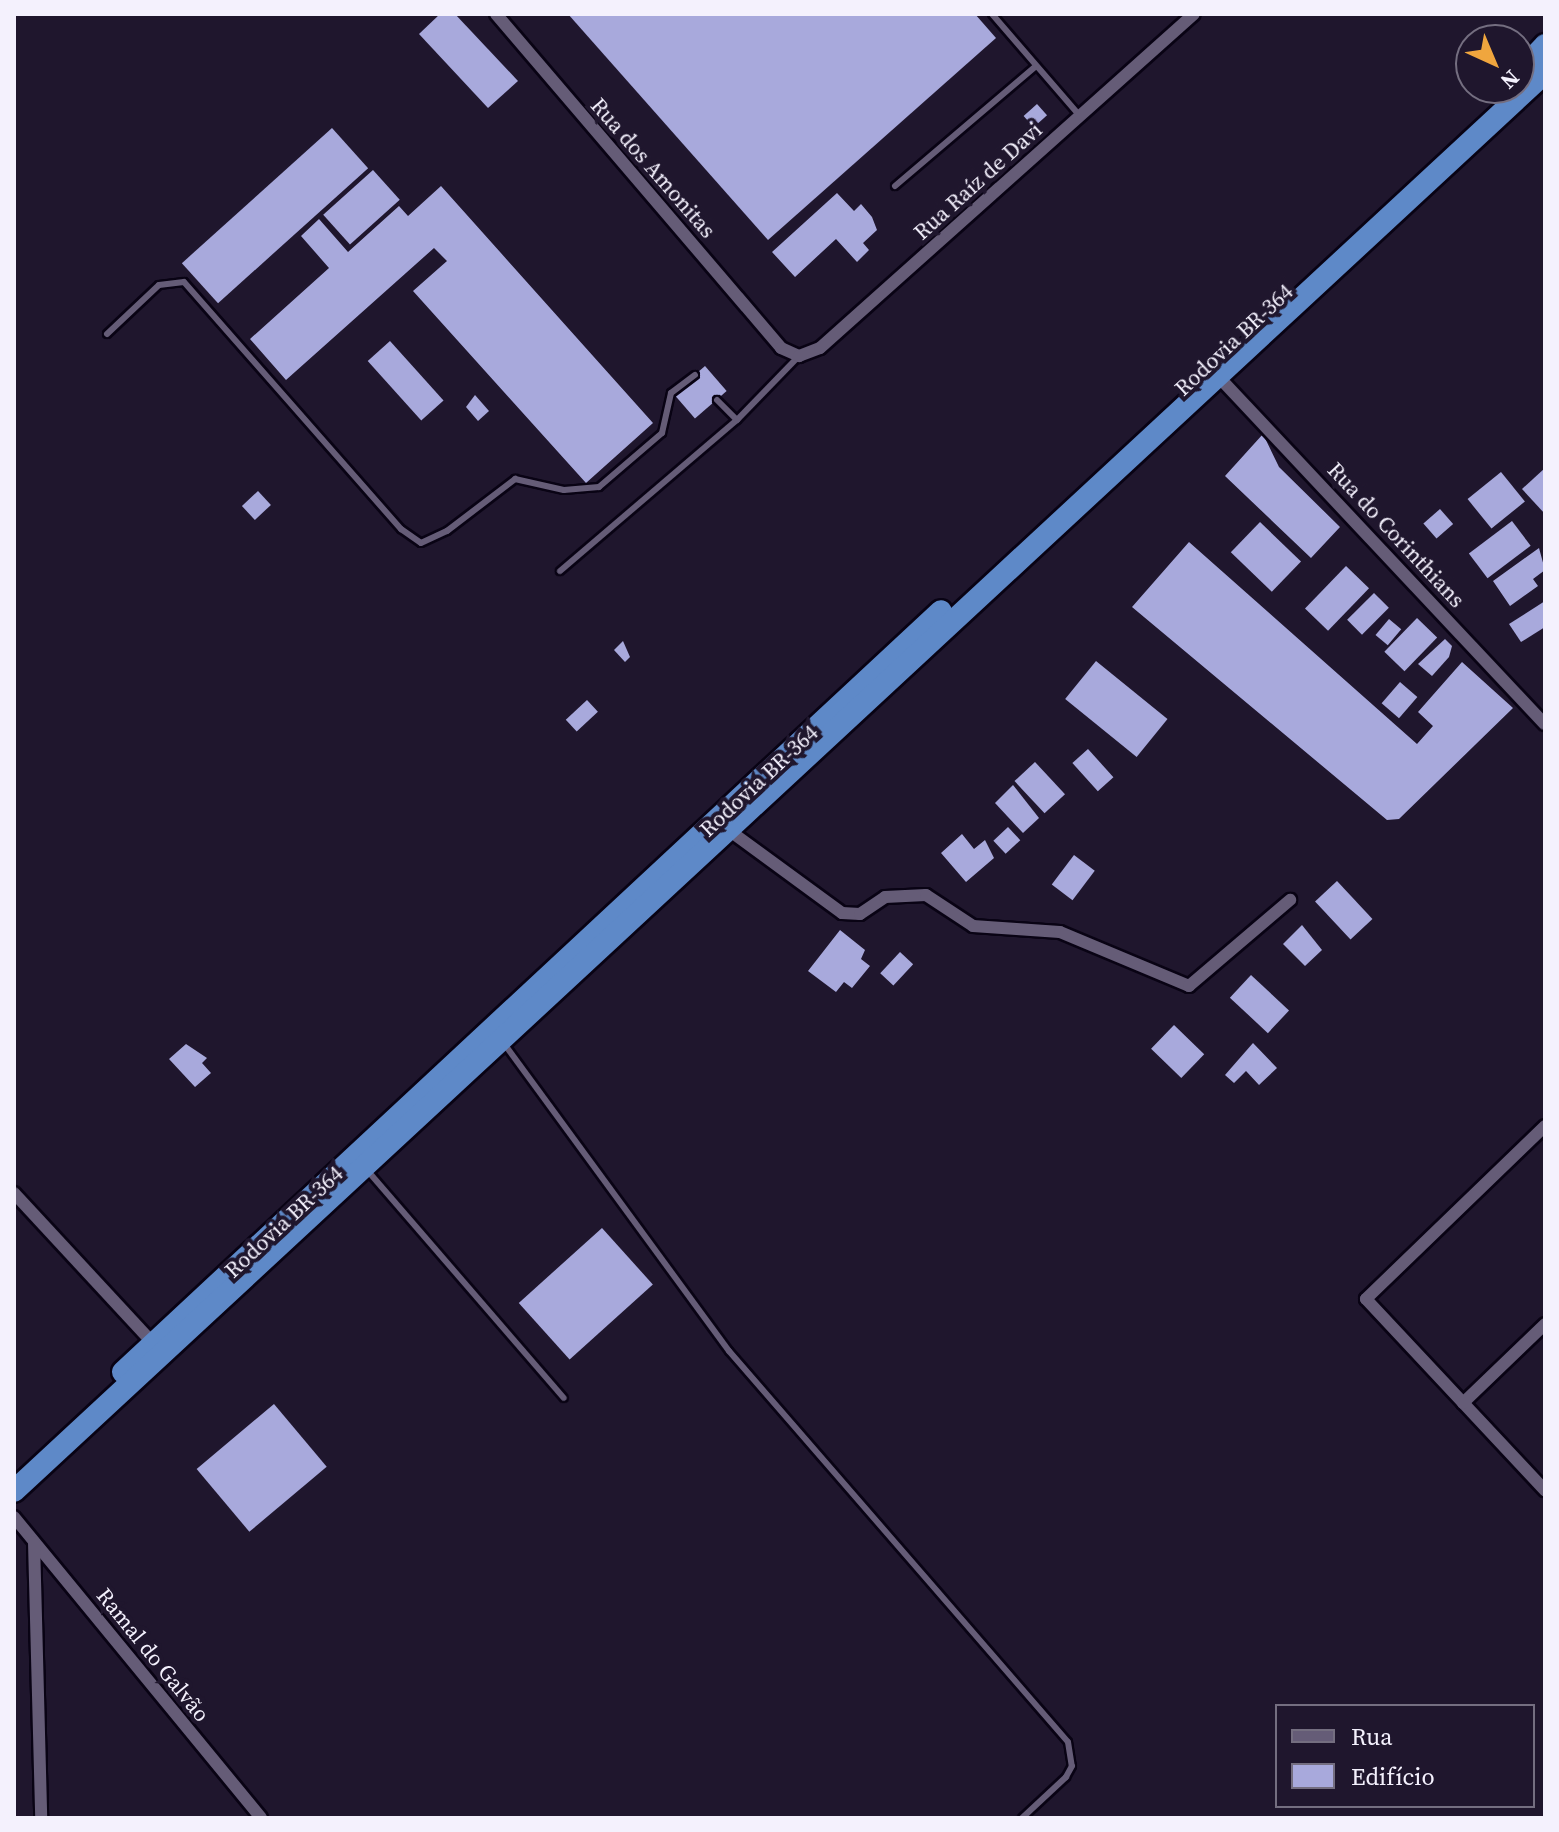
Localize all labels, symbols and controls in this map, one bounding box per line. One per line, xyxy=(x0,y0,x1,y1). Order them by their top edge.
north arrow xyxy=(1455,24,1535,104)
text: N xyxy=(1494,63,1526,96)
street label: Rua dos Amonitas xyxy=(585,93,721,243)
street label: Rua Raíz de Davi xyxy=(908,117,1048,245)
street label: Rodovia BR-364 xyxy=(1169,279,1299,401)
street label: Rua do Corinthians xyxy=(1322,457,1470,613)
street label: Rodovia BR-364 xyxy=(694,720,824,842)
street label: Rodovia BR-364 xyxy=(219,1161,349,1283)
street label: Ramal do Galvão xyxy=(91,1583,215,1727)
legend xyxy=(1275,1704,1535,1808)
text: Rua xyxy=(1351,1720,1393,1753)
text: Edifício xyxy=(1351,1760,1435,1793)

